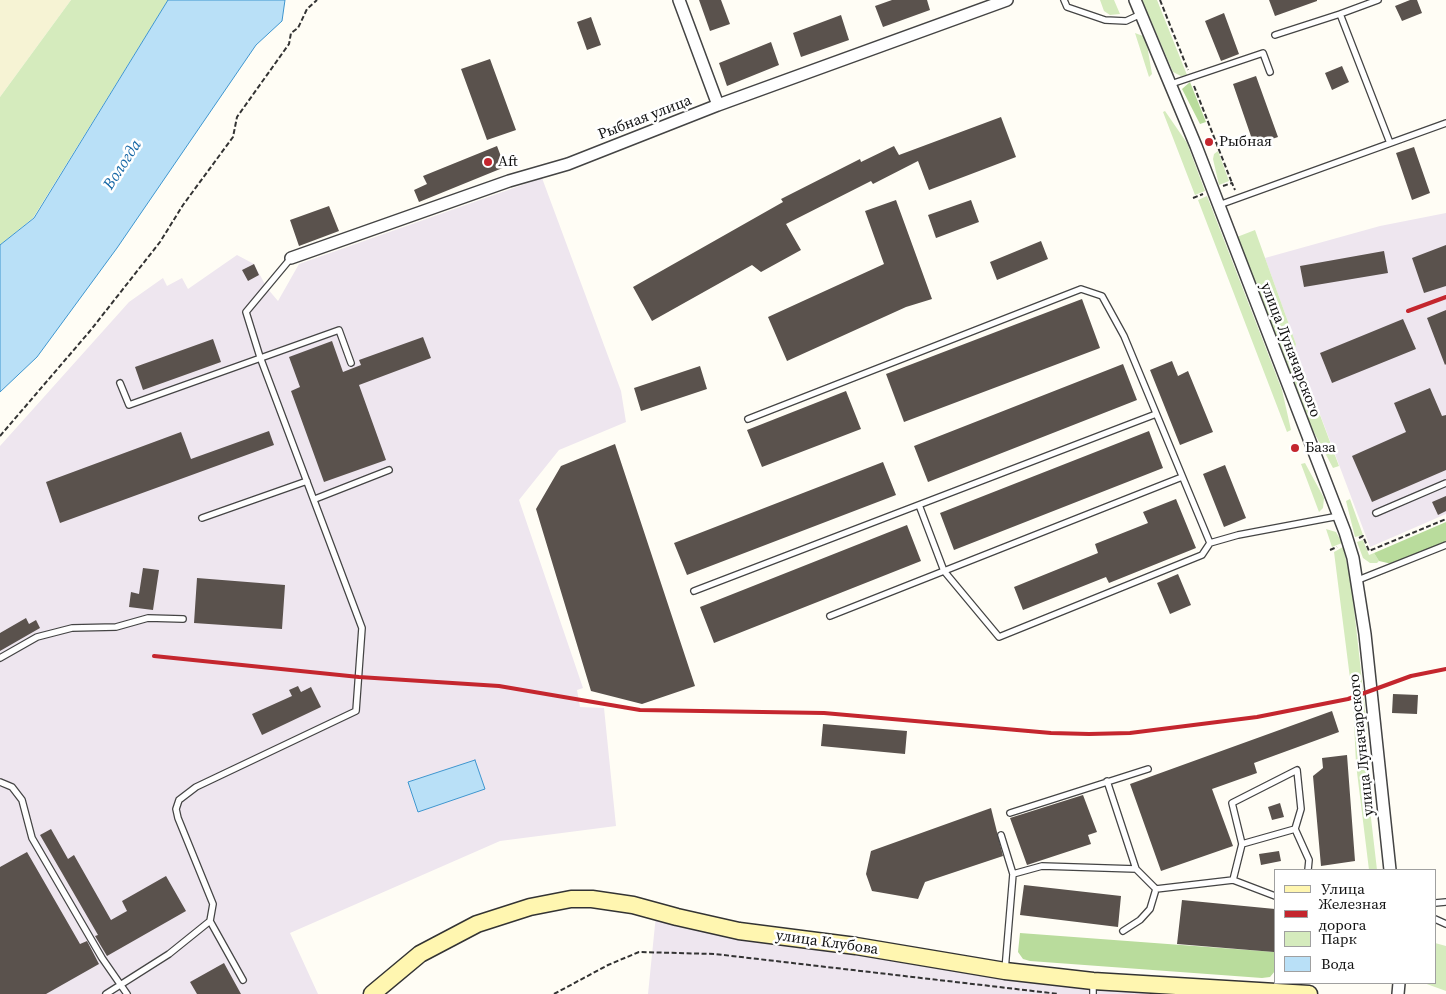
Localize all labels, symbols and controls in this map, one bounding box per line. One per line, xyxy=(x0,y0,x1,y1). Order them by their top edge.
street label: Рыбная улица xyxy=(596,92,694,144)
place label: Рыбная xyxy=(1219,133,1272,151)
marker: Рыбная xyxy=(1203,136,1215,148)
water label: Вологда xyxy=(100,137,146,193)
place label: Aft xyxy=(498,153,518,171)
marker: Aft xyxy=(482,156,494,168)
street label: улица Луначарского xyxy=(1256,280,1324,420)
place label: База xyxy=(1305,439,1336,457)
marker: База xyxy=(1289,442,1301,454)
street label: улица Луначарского xyxy=(1346,673,1378,817)
legend xyxy=(1274,869,1436,984)
text: Улица xyxy=(1321,878,1365,899)
text: Железная дорога xyxy=(1318,893,1387,935)
street label: улица Клубова xyxy=(775,927,879,959)
text: Парк xyxy=(1321,928,1357,949)
text: Вода xyxy=(1321,953,1355,974)

